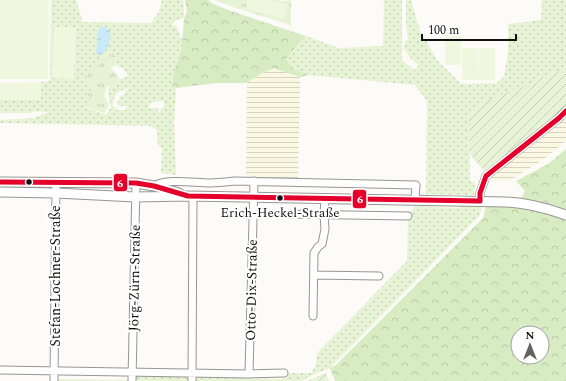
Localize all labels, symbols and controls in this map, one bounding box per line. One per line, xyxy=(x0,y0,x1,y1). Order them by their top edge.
scale bar xyxy=(422,16,516,42)
text: 100 m xyxy=(428,21,459,40)
line badge: 6 xyxy=(113,173,128,192)
text: 6 xyxy=(117,175,123,192)
unlabelled marker xyxy=(24,177,34,187)
line badge: 6 xyxy=(352,189,367,209)
text: 6 xyxy=(357,191,363,208)
marker: Erich-Heckel-Straße xyxy=(275,193,285,203)
place label: Erich-Heckel-Straße xyxy=(221,203,339,223)
street label: Stefan-Lochner-Straße xyxy=(45,205,66,347)
street label: Jörg-Zürn-Straße xyxy=(123,224,146,332)
street label: Otto-Dix-Straße xyxy=(240,239,263,341)
north arrow xyxy=(510,325,550,365)
text: N xyxy=(526,327,535,344)

